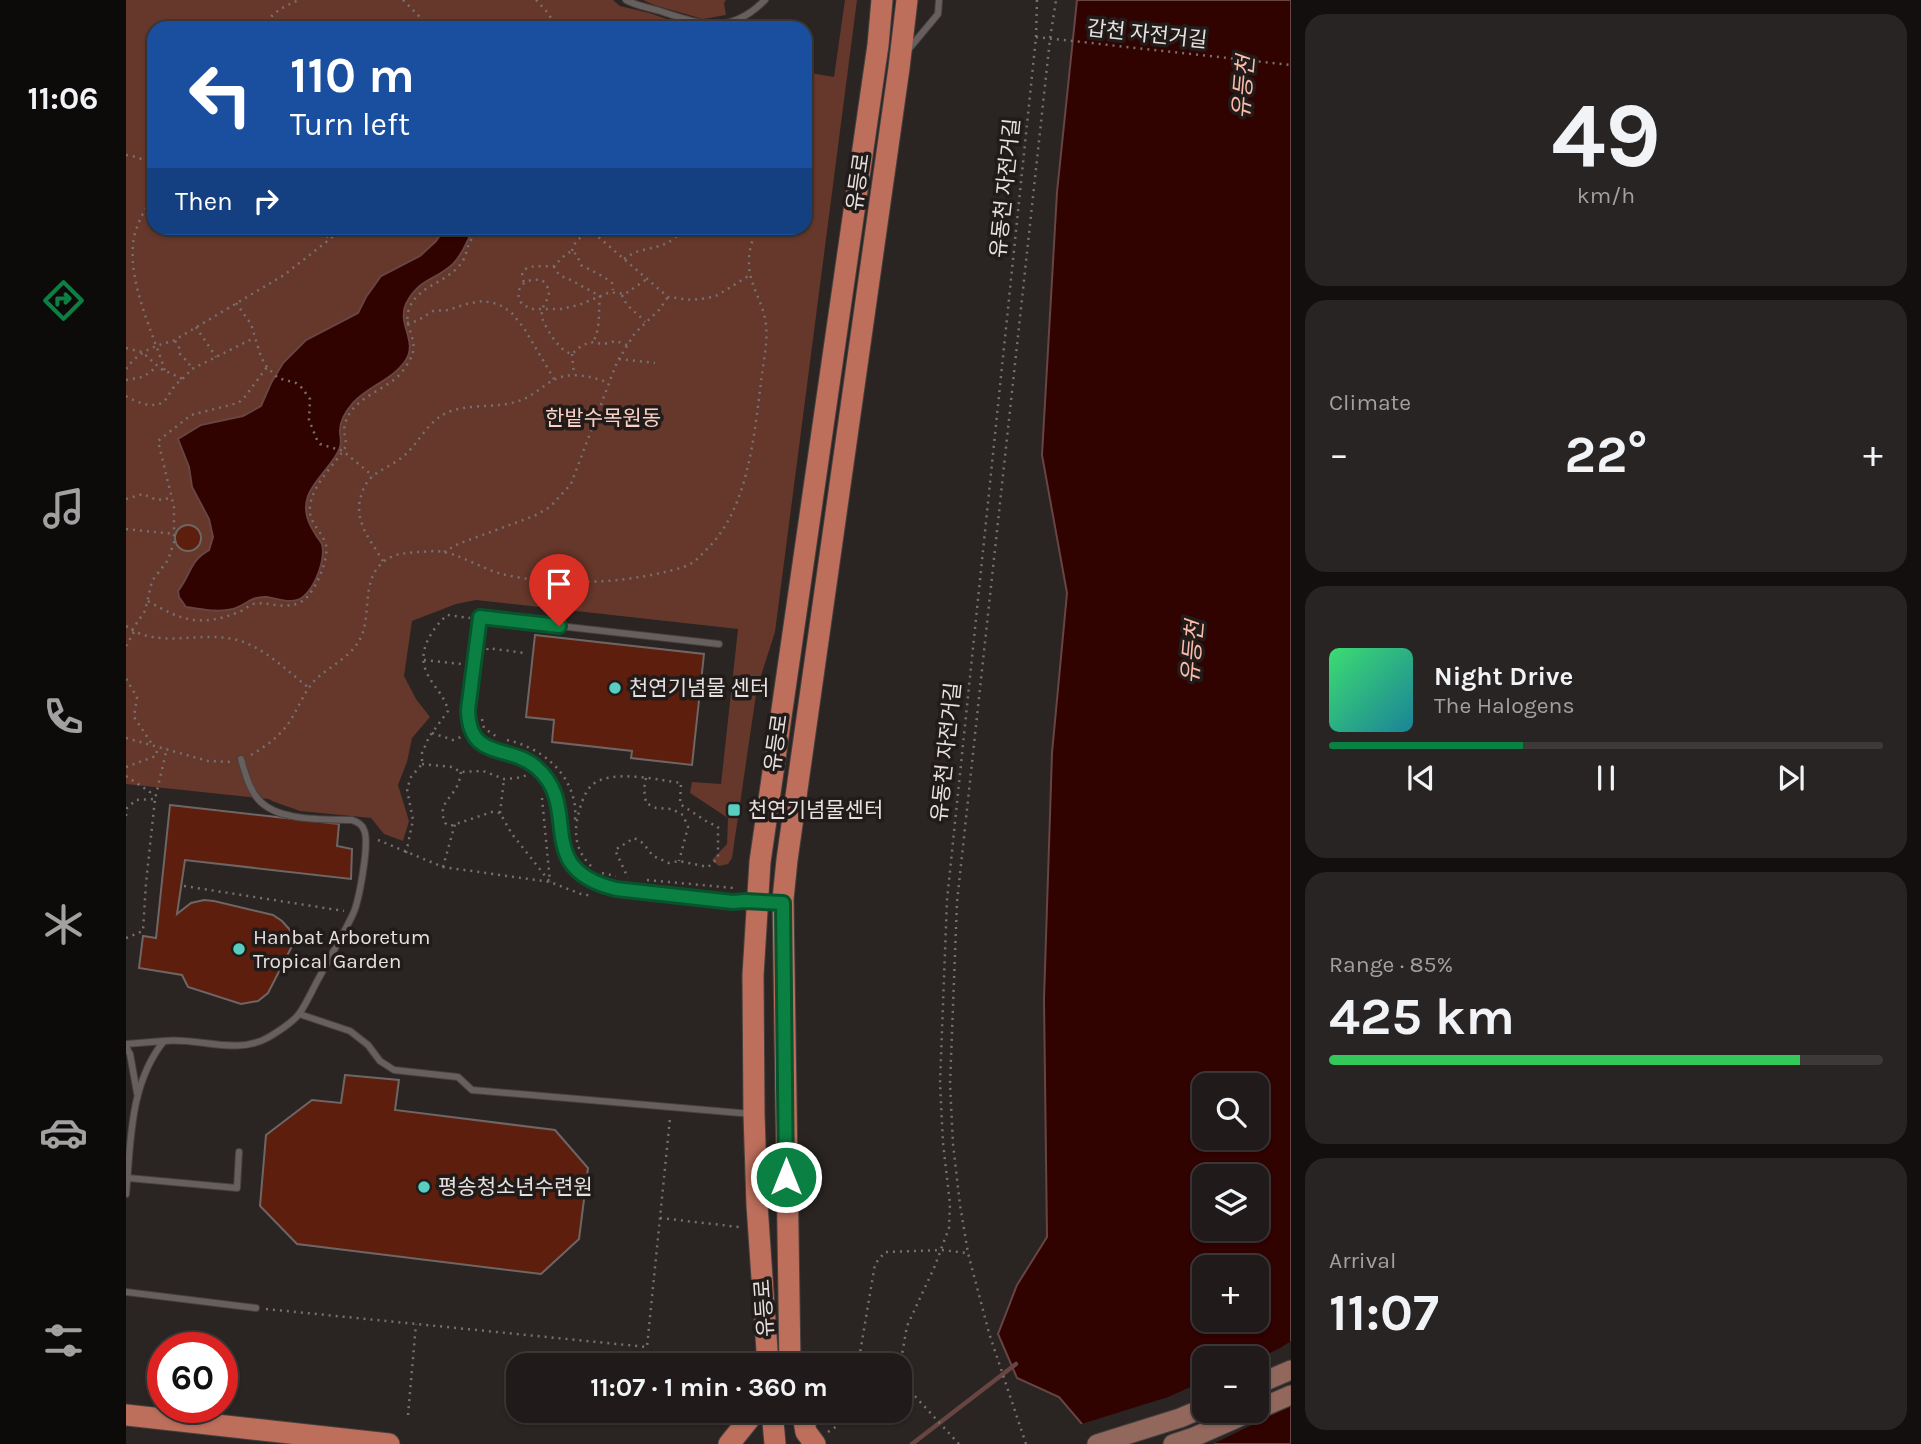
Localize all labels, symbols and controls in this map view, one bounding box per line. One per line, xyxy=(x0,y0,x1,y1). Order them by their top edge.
street label: 갑천 자전거길 xyxy=(1086,16,1208,52)
text: 110 m xyxy=(290,47,415,104)
icon: left xyxy=(175,49,266,140)
water label: 유등천 xyxy=(1227,51,1260,120)
text: 11:06 xyxy=(27,80,99,117)
text: 49 xyxy=(1551,83,1661,189)
text: Turn left xyxy=(290,106,410,143)
street label: 유동천 자전거길 xyxy=(986,117,1024,259)
street label: 유등로 xyxy=(842,152,874,212)
icon: right xyxy=(247,182,285,220)
text: km/h xyxy=(1577,182,1635,209)
text: Then xyxy=(175,186,233,217)
icon: directions xyxy=(39,276,88,325)
text: Climate xyxy=(1329,389,1411,416)
park label: 한밭수목원동 xyxy=(545,406,661,430)
text: 22° xyxy=(1564,424,1648,485)
text: − xyxy=(1329,432,1349,477)
text: + xyxy=(1863,432,1883,477)
icon: music xyxy=(39,484,88,533)
pin xyxy=(529,554,589,626)
icon: arrive xyxy=(540,565,578,603)
water label: 유등천 xyxy=(1176,616,1209,685)
text: Night Drive xyxy=(1434,661,1573,692)
place label: 천연기념물 센터 xyxy=(629,676,769,700)
marker: 천연기념물 센터 xyxy=(607,680,623,696)
street label: 유동천 자전거길 xyxy=(927,681,965,823)
icon: phone xyxy=(39,692,88,741)
text: The Halogens xyxy=(1434,692,1574,719)
street label: 유등로 xyxy=(760,713,792,773)
icon: previous xyxy=(1402,759,1440,797)
icon: pause xyxy=(1587,759,1625,797)
icon: next xyxy=(1772,759,1810,797)
place label: 천연기념물센터 xyxy=(748,798,883,822)
marker: 천연기념물센터 xyxy=(726,802,742,818)
icon: climate xyxy=(39,900,88,949)
place label: Hanbat Arboretum Tropical Garden xyxy=(253,925,430,973)
marker: Hanbat Arboretum Tropical Garden xyxy=(231,941,247,957)
text: Range · 85% xyxy=(1329,951,1453,978)
text: 425 km xyxy=(1329,986,1515,1047)
map controls xyxy=(1192,1073,1269,1423)
button: search xyxy=(1192,1073,1269,1150)
icon: car xyxy=(39,1108,88,1157)
position arrow xyxy=(749,1140,823,1214)
button: layers xyxy=(1192,1164,1269,1241)
place label: 평송청소년수련원 xyxy=(438,1175,593,1199)
marker: 평송청소년수련원 xyxy=(416,1179,432,1195)
text: Arrival xyxy=(1329,1247,1396,1274)
button: + xyxy=(1192,1255,1269,1332)
street label: 유등로 xyxy=(750,1278,778,1338)
text: 11:07 xyxy=(1329,1282,1439,1343)
icon: filters xyxy=(39,1316,88,1365)
speed limit sign: 60 xyxy=(147,1332,238,1423)
button: − xyxy=(1192,1346,1269,1423)
text: 11:07 · 1 min · 360 m xyxy=(590,1372,828,1403)

